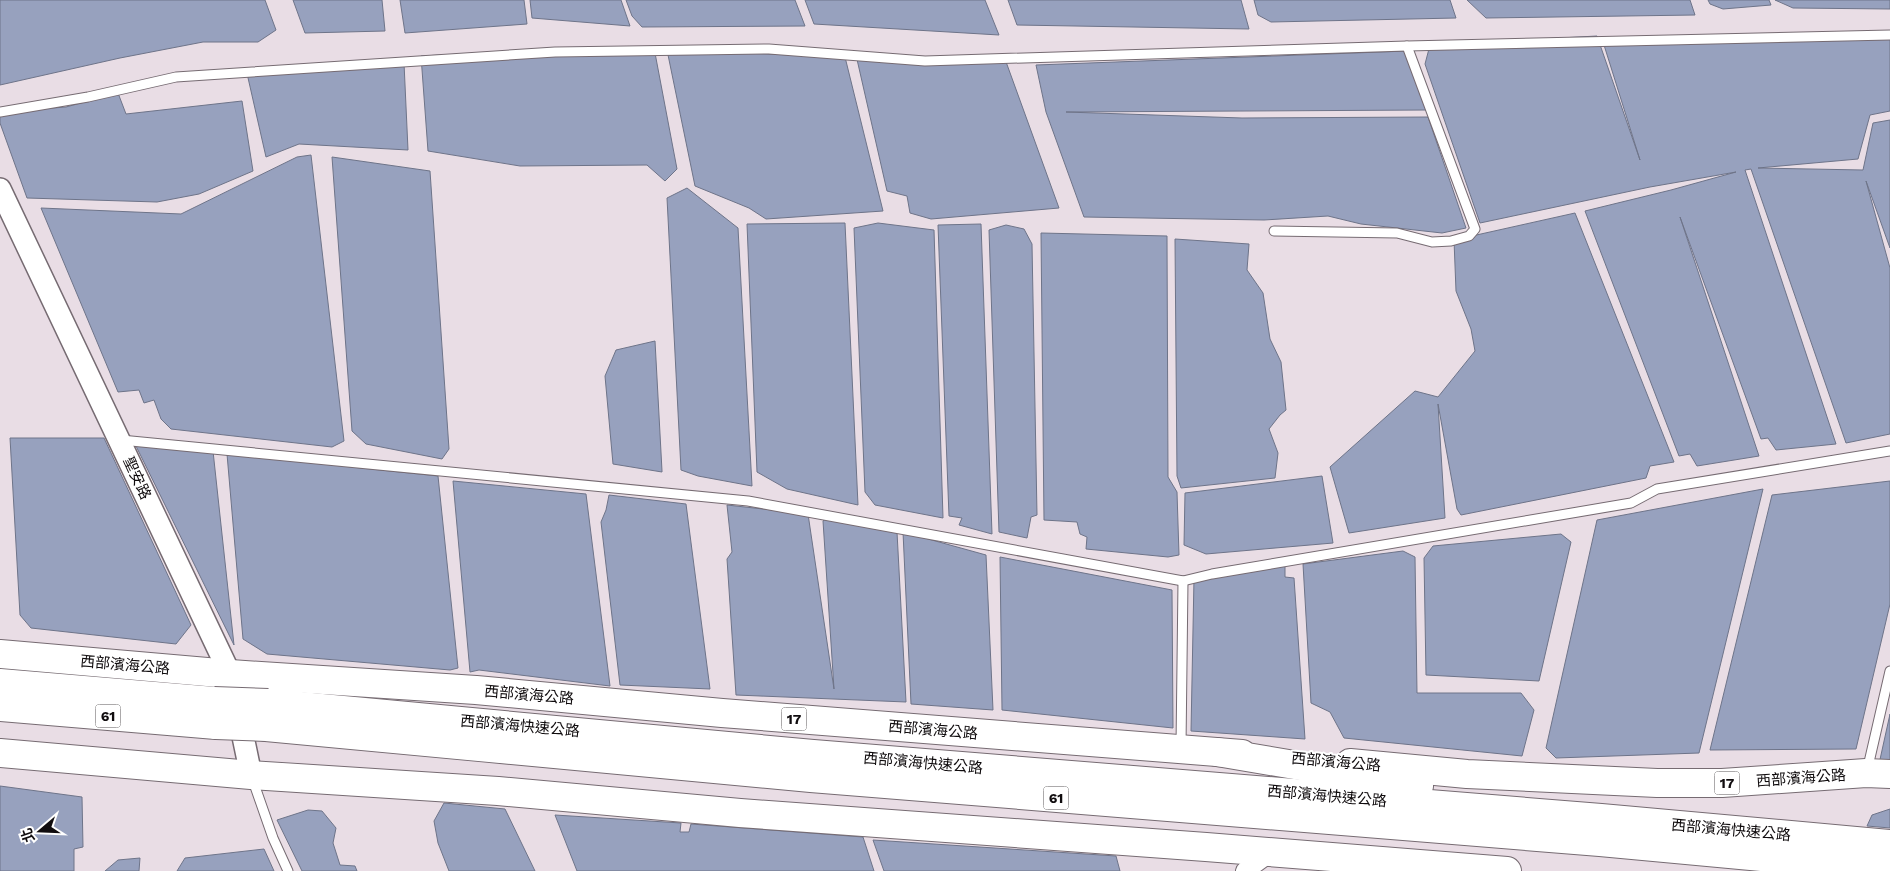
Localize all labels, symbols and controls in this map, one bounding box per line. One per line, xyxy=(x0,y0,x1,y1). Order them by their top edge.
street label: 聖安路 xyxy=(119,454,155,502)
street label: 西部濱海公路 xyxy=(79,652,171,678)
street label: 西部濱海公路 xyxy=(483,682,575,708)
road number: 61 xyxy=(96,704,120,728)
road number: 17 xyxy=(782,708,806,731)
street label: 西部濱海快速公路 xyxy=(459,712,581,740)
street label: 西部濱海公路 xyxy=(887,717,979,743)
street label: 西部濱海快速公路 xyxy=(862,749,984,777)
street label: 西部濱海公路 xyxy=(1290,749,1382,775)
street label: 西部濱海公路 xyxy=(1755,766,1847,790)
road number: 17 xyxy=(1714,771,1740,794)
street label: 西部濱海快速公路 xyxy=(1266,782,1388,810)
road number: 61 xyxy=(1044,786,1068,810)
north arrow xyxy=(15,806,65,856)
street label: 西部濱海快速公路 xyxy=(1670,816,1792,844)
text: 北 xyxy=(18,826,38,844)

